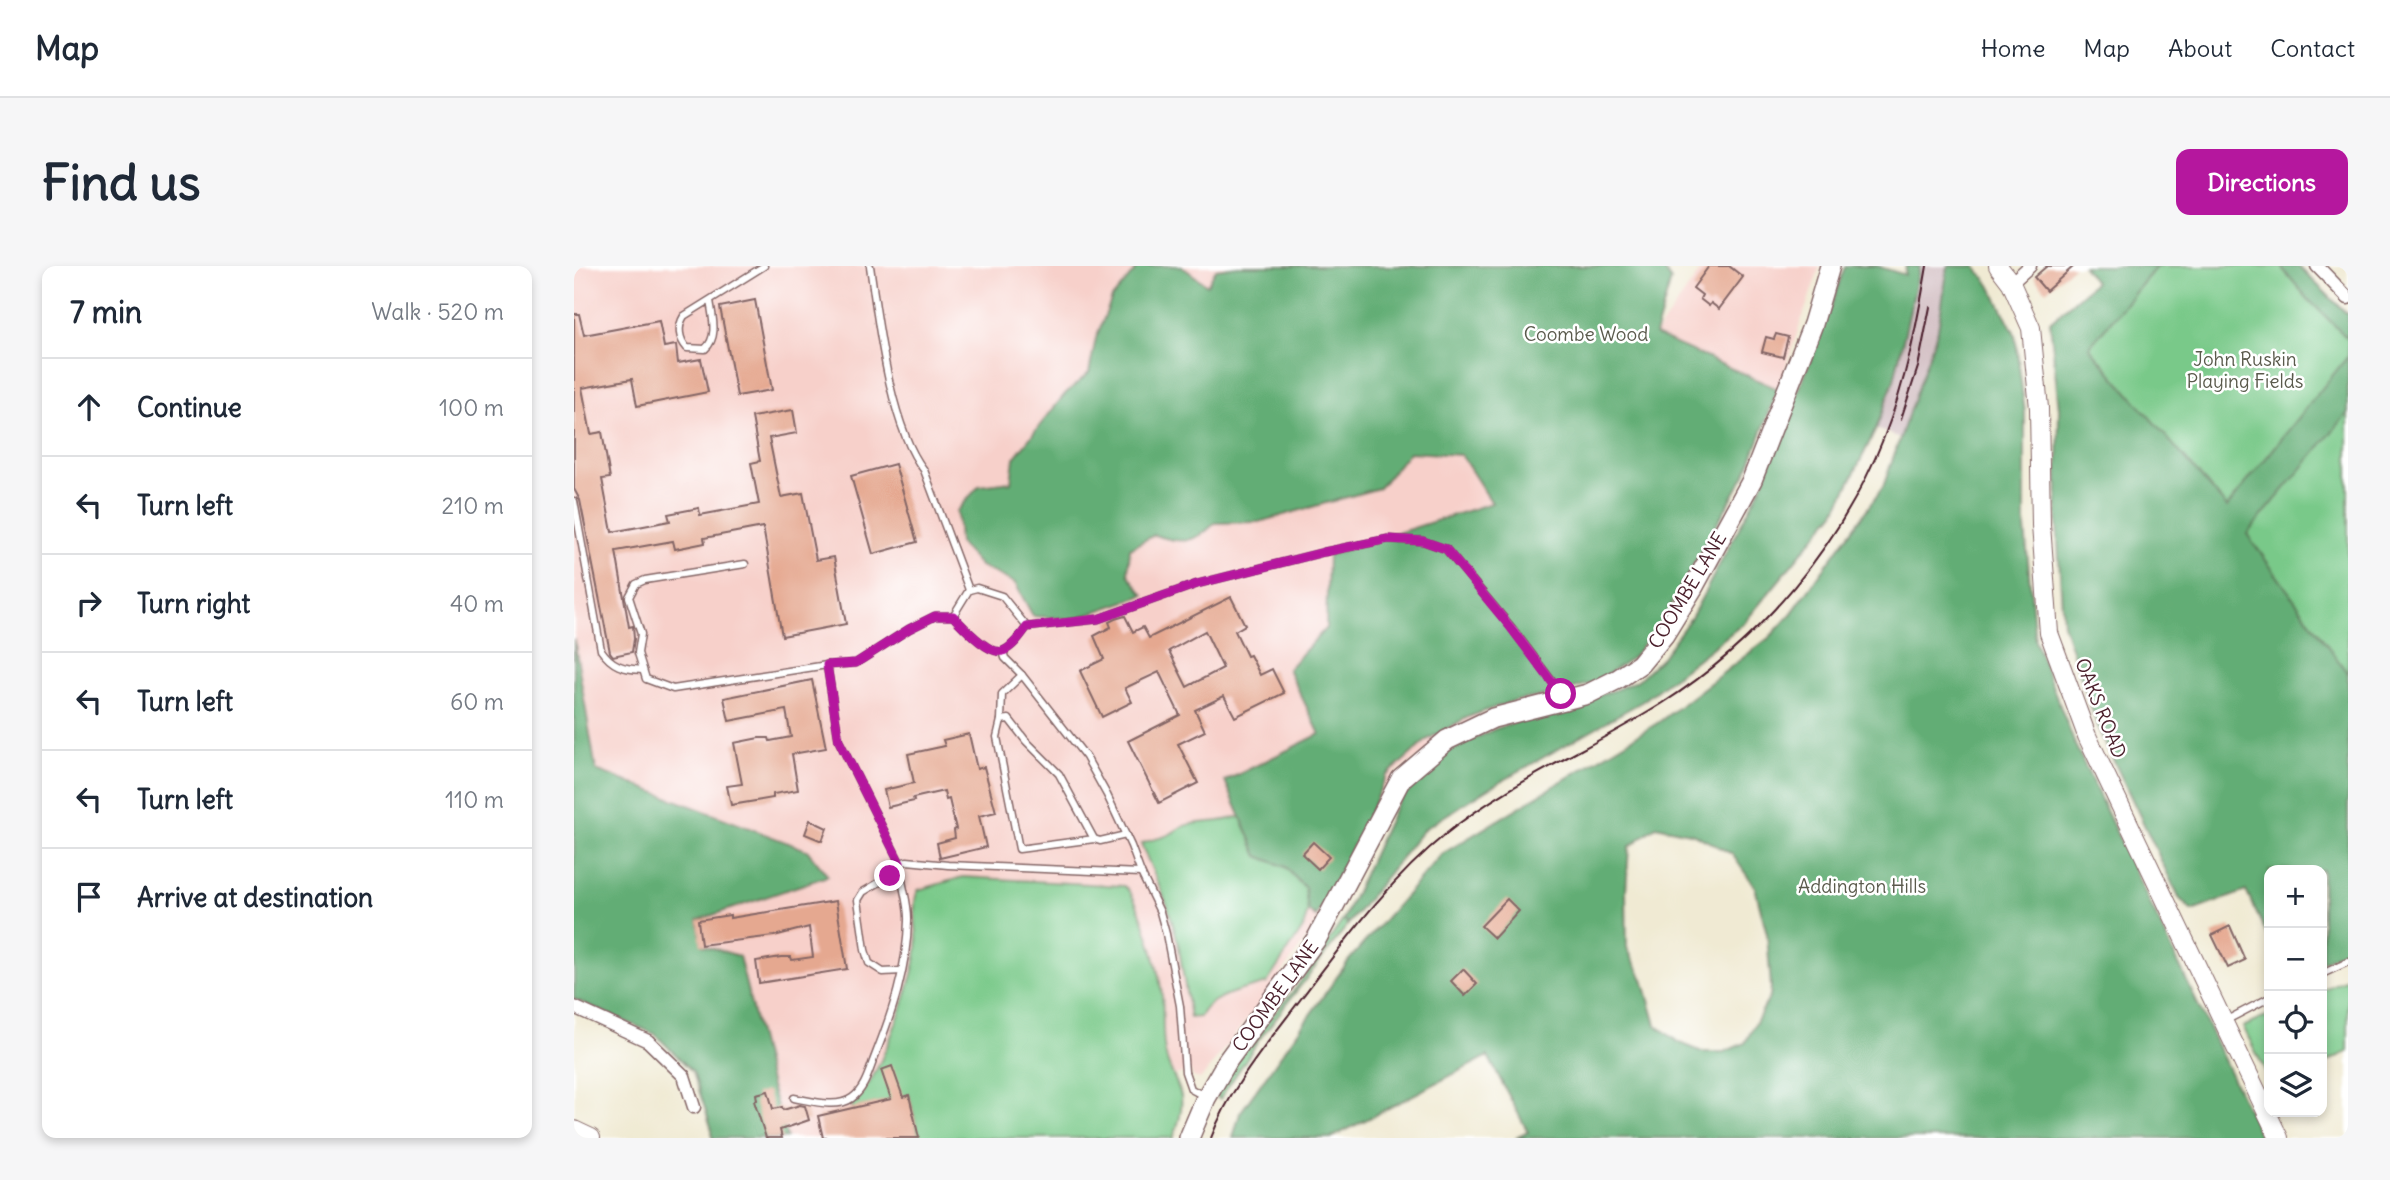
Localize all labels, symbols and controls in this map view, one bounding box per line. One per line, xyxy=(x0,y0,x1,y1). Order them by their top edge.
text: Map xyxy=(35,27,99,69)
text: Home xyxy=(1981,33,2045,63)
text: Map xyxy=(2083,33,2130,63)
text: About xyxy=(2168,33,2232,63)
text: Contact xyxy=(2270,33,2355,63)
button: Directions xyxy=(2176,149,2348,215)
text: Find us xyxy=(42,152,200,213)
text: 7 min xyxy=(70,293,142,331)
text: Walk · 520 m xyxy=(371,297,504,326)
park label: Coombe Wood xyxy=(1524,322,1648,346)
park label: John Ruskin Playing Fields xyxy=(2187,347,2303,393)
icon: ahead xyxy=(70,388,108,426)
text: Continue xyxy=(137,391,242,424)
text: 100 m xyxy=(439,393,504,422)
icon: left xyxy=(70,486,108,524)
text: Turn left xyxy=(137,489,233,522)
text: 210 m xyxy=(441,491,504,520)
street label: COOMBE LANE xyxy=(1643,527,1731,653)
icon: right xyxy=(70,584,108,622)
text: Turn right xyxy=(137,587,250,620)
text: 40 m xyxy=(450,589,504,618)
street label: OAKS ROAD xyxy=(2070,654,2132,762)
route start xyxy=(1545,678,1576,709)
icon: left xyxy=(70,682,108,720)
text: Turn left xyxy=(137,685,233,718)
text: 60 m xyxy=(450,687,504,716)
icon: left xyxy=(70,780,108,818)
text: Turn left xyxy=(137,783,233,816)
text: 110 m xyxy=(445,785,504,814)
route end xyxy=(874,860,905,891)
map controls xyxy=(2264,865,2327,1117)
button: + xyxy=(2264,865,2327,928)
park label: Addington Hills xyxy=(1798,874,1926,898)
icon: arrive xyxy=(70,878,108,916)
text: Arrive at destination xyxy=(137,881,373,914)
button: − xyxy=(2264,928,2327,991)
street label: COOMBE LANE xyxy=(1227,936,1323,1056)
button: locate xyxy=(2264,991,2327,1054)
button: layers xyxy=(2264,1054,2327,1117)

